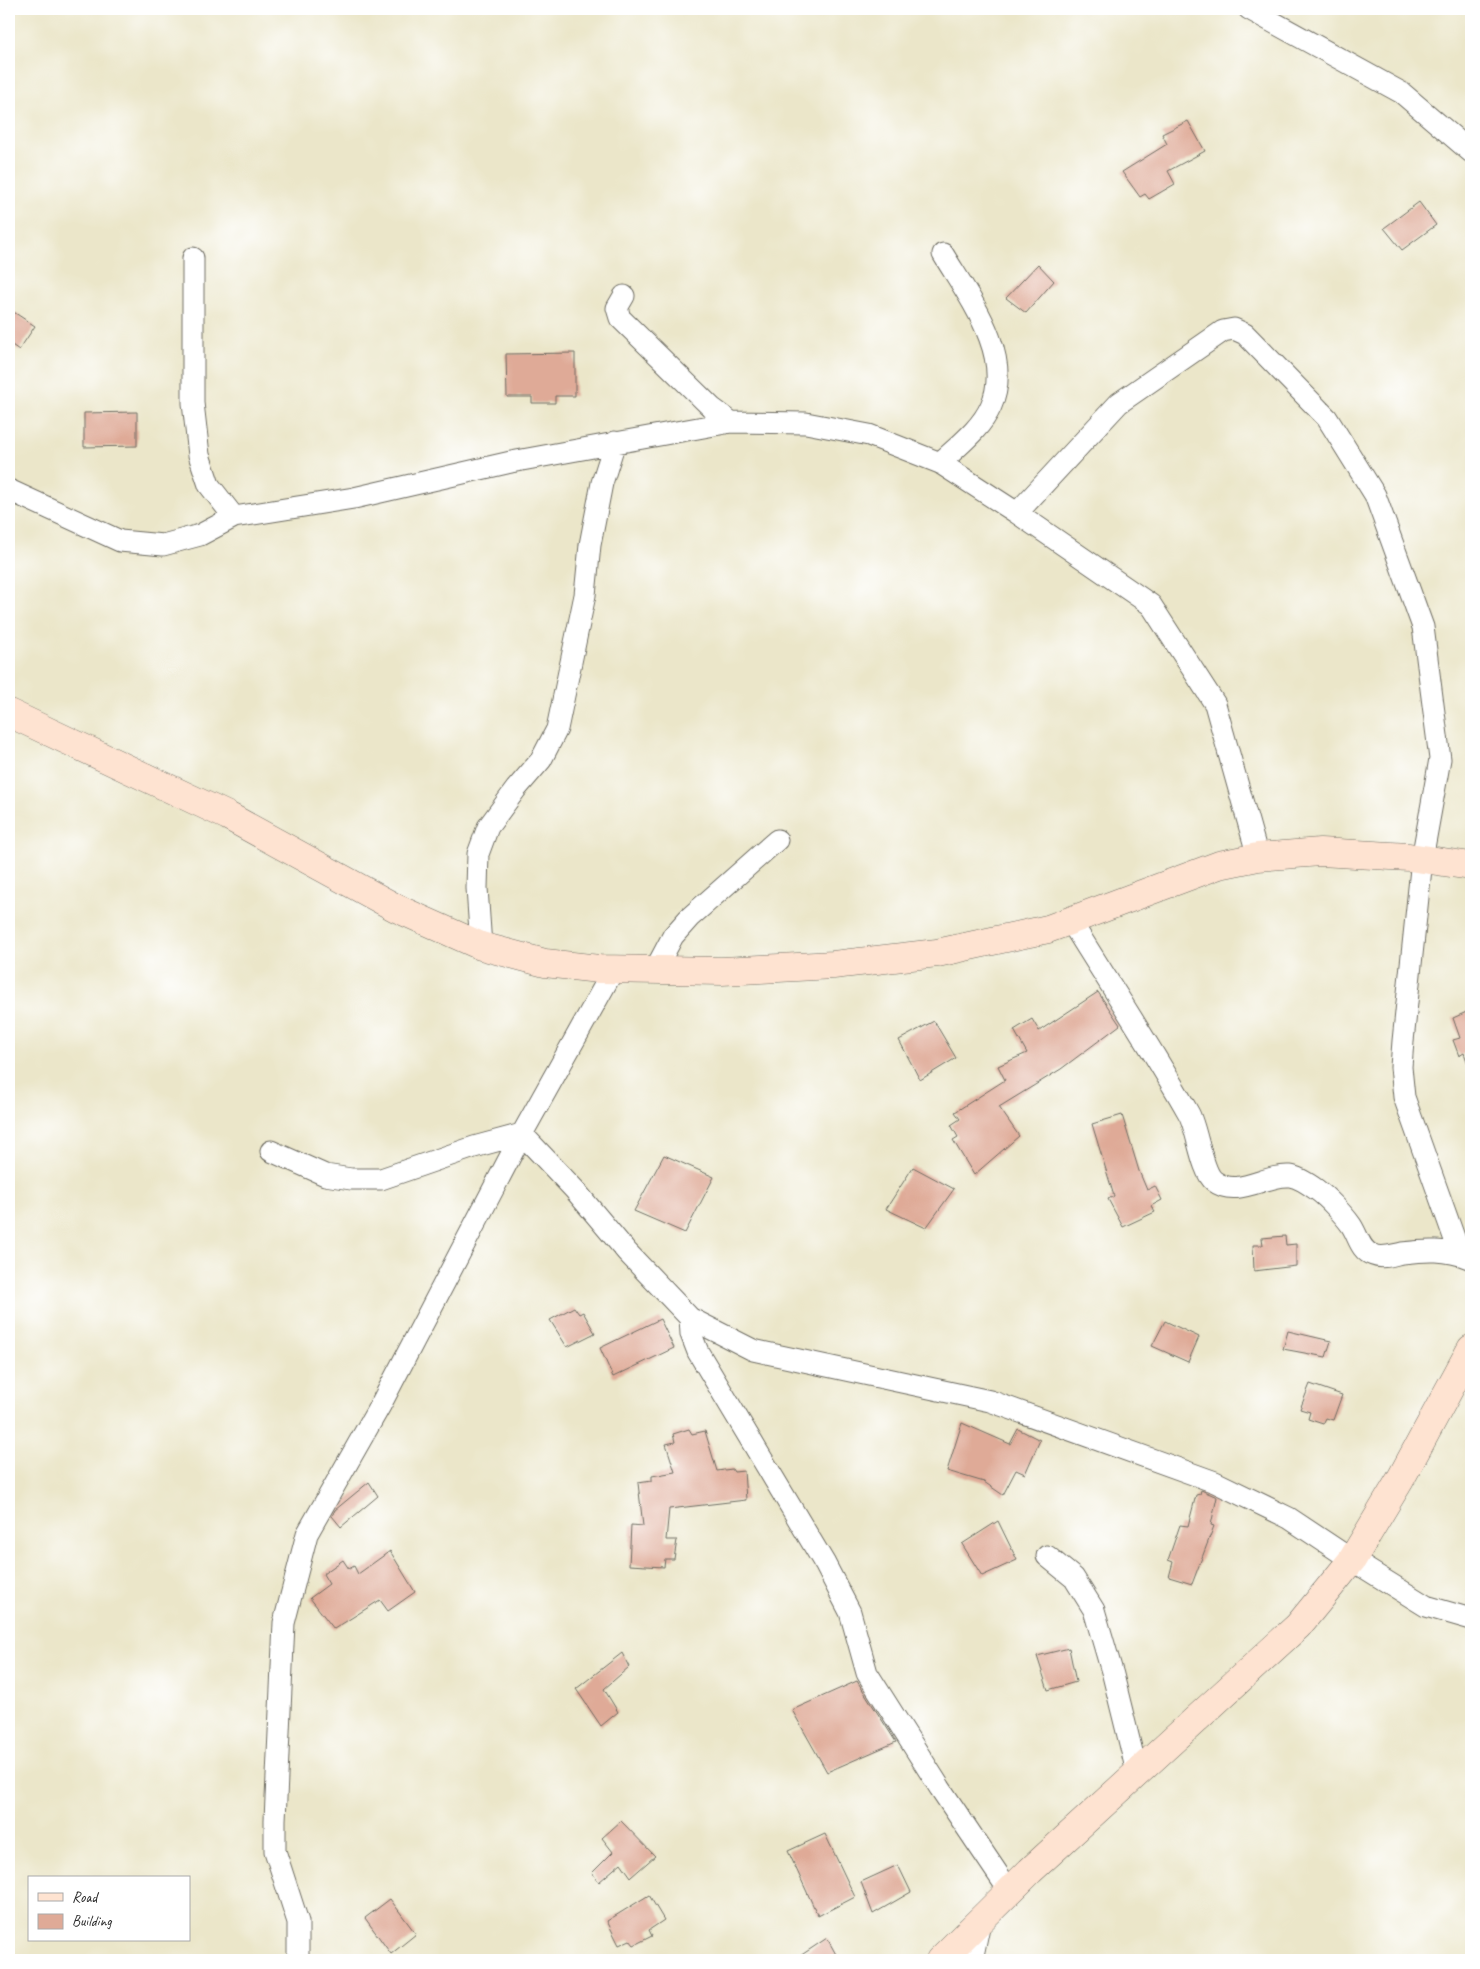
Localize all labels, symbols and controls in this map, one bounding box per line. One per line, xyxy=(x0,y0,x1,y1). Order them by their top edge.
legend xyxy=(28,1876,190,1942)
text: Road xyxy=(72,1888,99,1907)
text: Building xyxy=(72,1912,112,1931)

